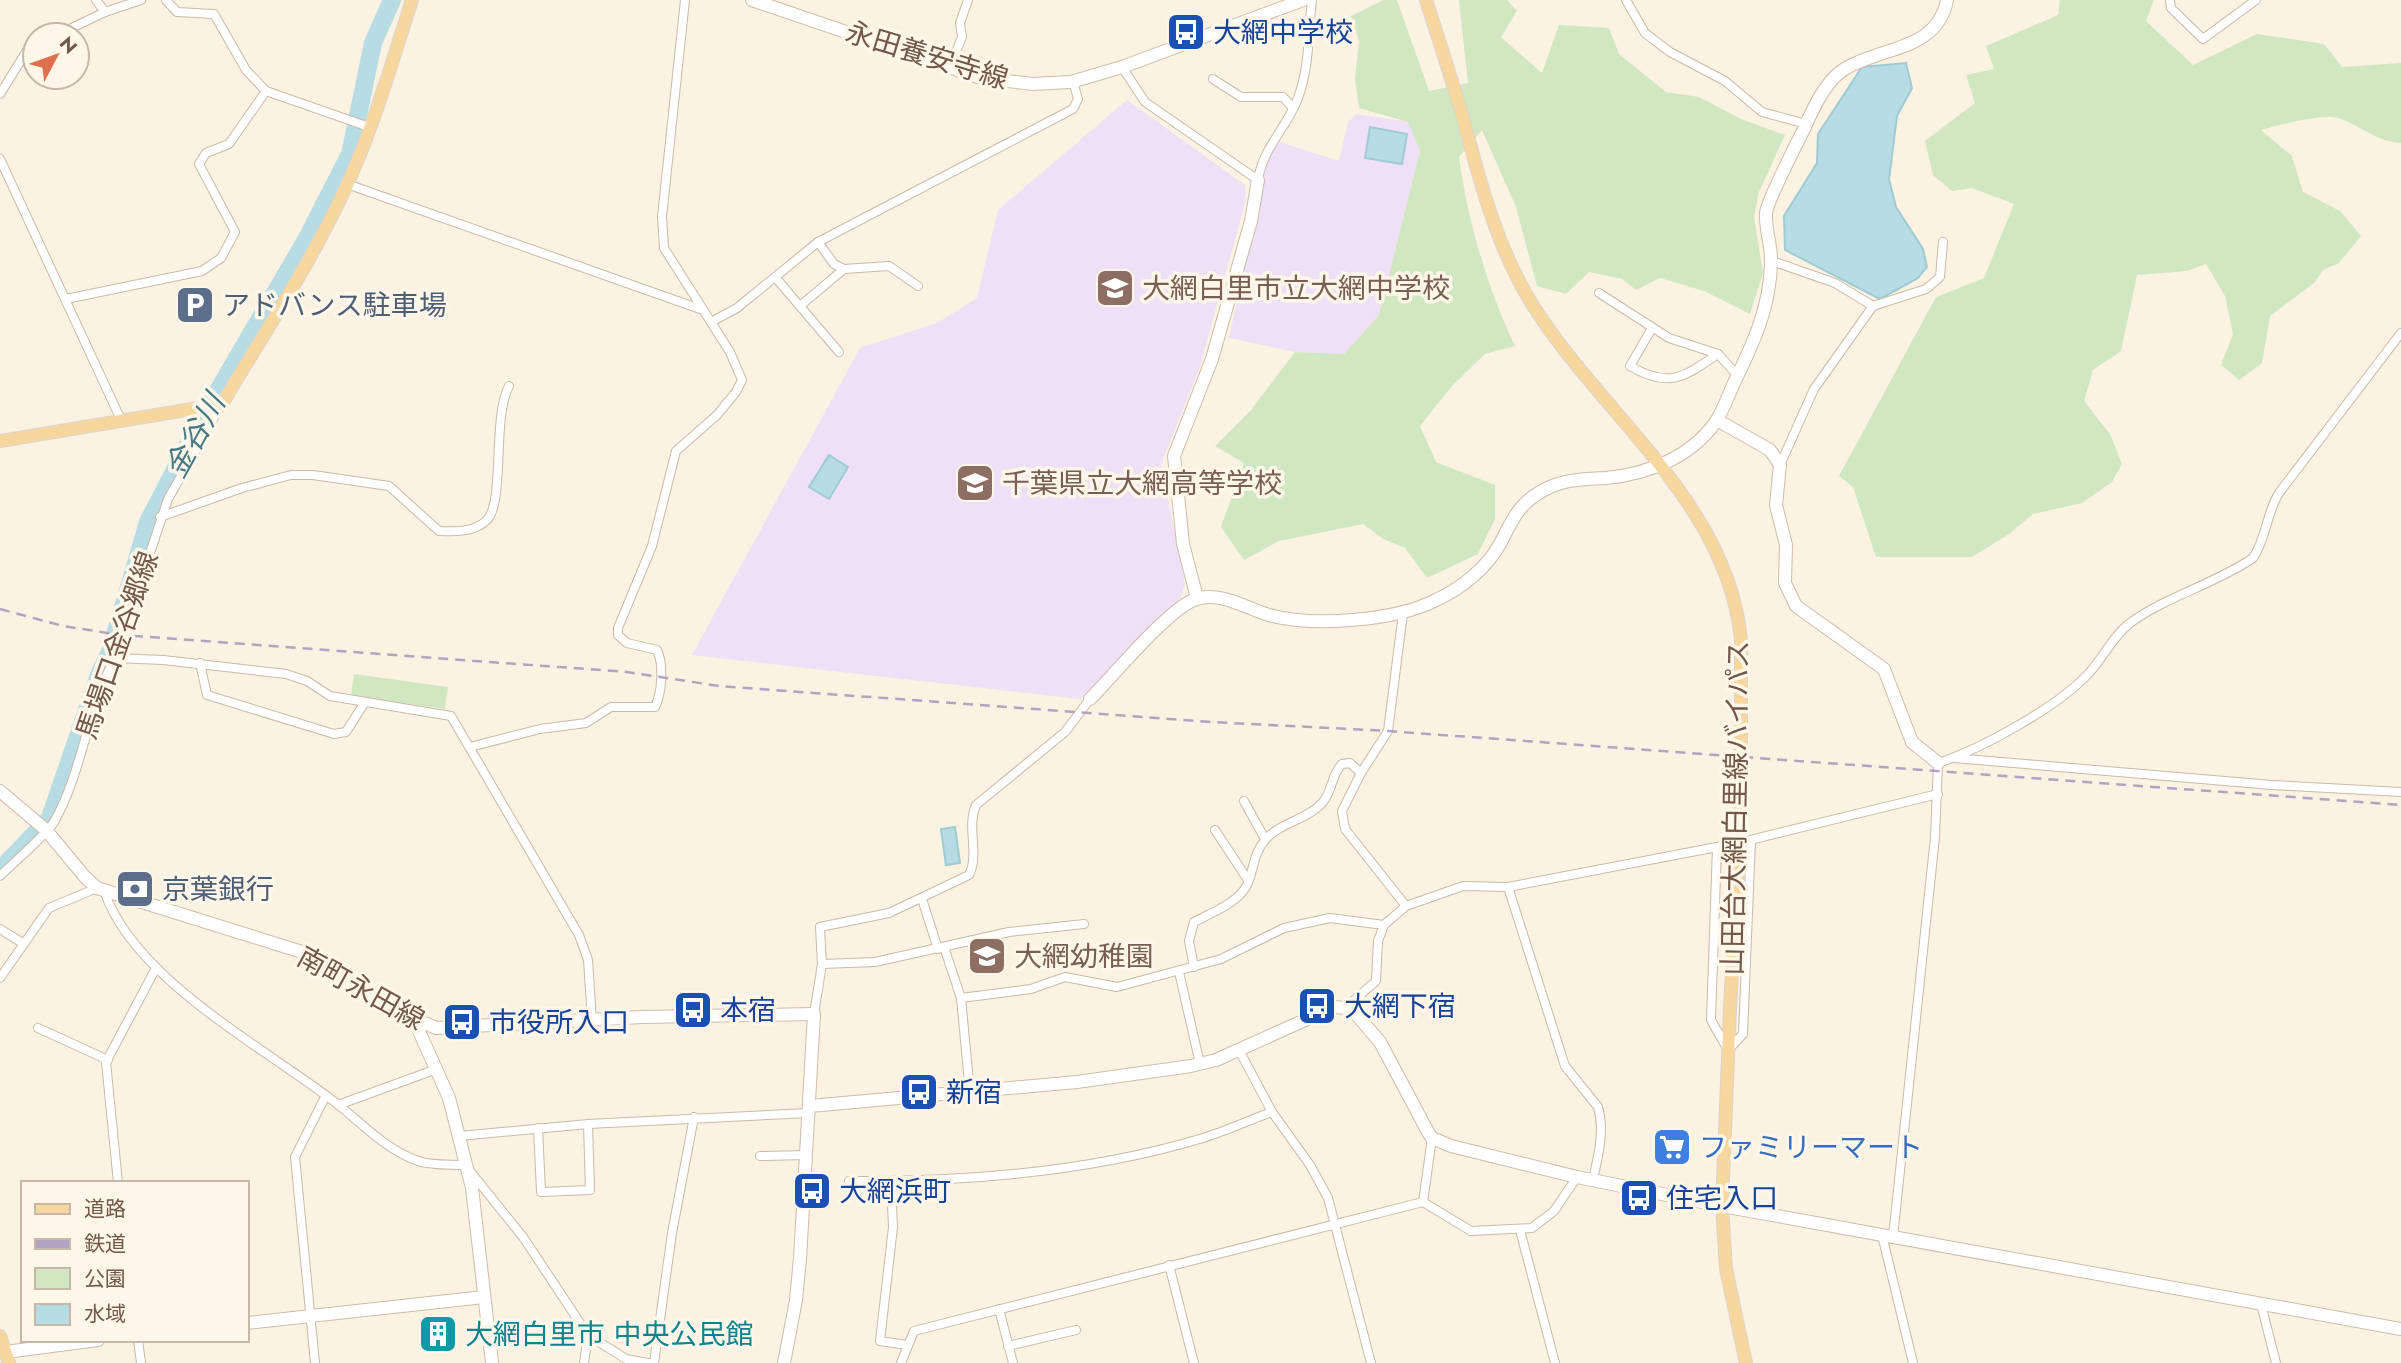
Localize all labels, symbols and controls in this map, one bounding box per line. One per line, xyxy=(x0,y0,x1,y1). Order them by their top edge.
street label: 永田養安寺線 xyxy=(841,11,1013,100)
bus stop icon: 大網中学校 xyxy=(1165,11,1207,53)
place label: 大網中学校 xyxy=(1213,12,1353,53)
north arrow xyxy=(21,21,91,91)
text: N xyxy=(53,31,84,60)
school or university icon: 大網白里市立大網中学校 xyxy=(1094,267,1136,309)
place label: 大網白里市立大網中学校 xyxy=(1142,268,1450,309)
parking icon: アドバンス駐車場 xyxy=(174,284,216,326)
place label: アドバンス駐車場 xyxy=(222,285,447,326)
water label: 金谷川 xyxy=(154,383,237,486)
school or university icon: 千葉県立大網高等学校 xyxy=(954,462,996,504)
place label: 千葉県立大網高等学校 xyxy=(1002,463,1282,504)
street label: 馬場口金谷郷線 xyxy=(66,546,169,745)
street label: 山田台大網白里線バイパス xyxy=(1712,640,1759,976)
bank icon: 京葉銀行 xyxy=(114,868,156,910)
place label: 京葉銀行 xyxy=(162,869,274,910)
school or university icon: 大網幼稚園 xyxy=(966,935,1008,977)
place label: 大網幼稚園 xyxy=(1014,936,1154,977)
street label: 南町永田線 xyxy=(290,937,432,1040)
bus stop icon: 大網下宿 xyxy=(1296,985,1338,1027)
place label: 大網下宿 xyxy=(1344,986,1456,1027)
bus stop icon: 本宿 xyxy=(672,989,714,1031)
place label: 本宿 xyxy=(720,990,776,1031)
bus stop icon: 市役所入口 xyxy=(441,1001,483,1043)
place label: 市役所入口 xyxy=(489,1002,629,1043)
bus stop icon: 新宿 xyxy=(898,1071,940,1113)
place label: 新宿 xyxy=(946,1072,1002,1113)
supermarket icon: ファミリーマート xyxy=(1651,1126,1693,1168)
place label: ファミリーマート xyxy=(1699,1127,1923,1168)
bus stop icon: 大網浜町 xyxy=(791,1170,833,1212)
place label: 大網浜町 xyxy=(839,1171,951,1212)
bus stop icon: 住宅入口 xyxy=(1618,1177,1660,1219)
place label: 住宅入口 xyxy=(1666,1178,1778,1219)
legend xyxy=(21,1181,248,1342)
text: 道路 xyxy=(84,1194,126,1224)
text: 鉄道 xyxy=(84,1229,126,1259)
text: 公園 xyxy=(84,1264,126,1294)
text: 水域 xyxy=(84,1299,126,1329)
building icon: 大網白里市 中央公民館 xyxy=(417,1313,459,1355)
place label: 大網白里市 中央公民館 xyxy=(465,1314,753,1355)

